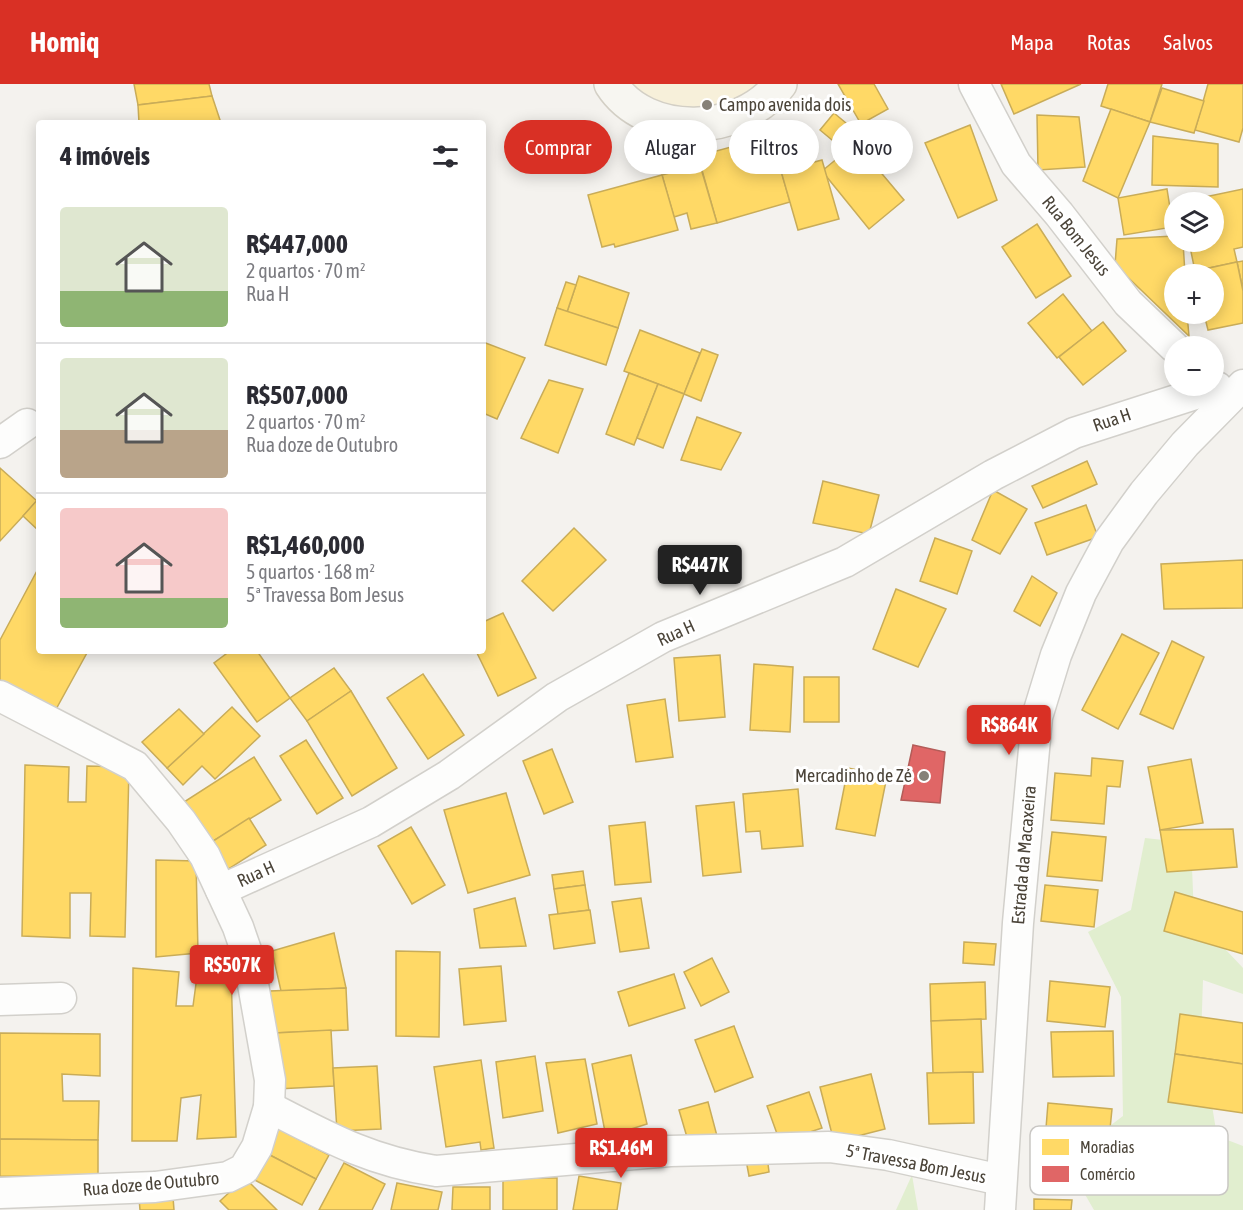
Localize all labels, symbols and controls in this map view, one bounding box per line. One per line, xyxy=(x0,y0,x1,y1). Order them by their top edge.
text: Homiq xyxy=(30,26,99,58)
text: Mapa xyxy=(1010,30,1054,54)
text: Rotas xyxy=(1087,30,1130,54)
text: Salvos xyxy=(1163,30,1213,54)
place label: Campo avenida dois xyxy=(719,94,851,115)
marker: Campo avenida dois xyxy=(700,98,714,112)
chip: Comprar xyxy=(504,120,612,174)
chip: Alugar xyxy=(624,120,717,174)
chip: Filtros xyxy=(729,120,819,174)
chip: Novo xyxy=(831,120,913,174)
icon: filters xyxy=(429,140,462,173)
text: 4 imóveis xyxy=(60,141,150,171)
street label: Rua Bom Jesus xyxy=(1038,192,1115,280)
map controls xyxy=(1164,192,1224,396)
button: layers xyxy=(1164,192,1224,252)
text: R$447,000 xyxy=(246,229,348,259)
icon: home xyxy=(108,231,180,303)
text: 2 quartos · 70 m² xyxy=(246,259,366,282)
button: + xyxy=(1164,264,1224,324)
text: Rua H xyxy=(246,282,289,305)
button: − xyxy=(1164,336,1224,396)
text: R$507,000 xyxy=(246,380,348,410)
icon: home xyxy=(108,382,180,454)
street label: Rua H xyxy=(1090,403,1134,436)
text: 2 quartos · 70 m² xyxy=(246,410,366,433)
text: Rua doze de Outubro xyxy=(246,433,398,456)
text: R$1,460,000 xyxy=(246,530,365,560)
icon: home xyxy=(108,532,180,604)
pin: R$447K xyxy=(651,545,749,596)
text: R$447K xyxy=(672,553,728,576)
text: 5 quartos · 168 m² xyxy=(246,560,375,583)
text: 5ª Travessa Bom Jesus xyxy=(246,583,404,606)
street label: Rua H xyxy=(654,615,698,650)
pin: R$864K xyxy=(960,705,1058,756)
text: R$864K xyxy=(981,713,1037,736)
place label: Mercadinho de Zé xyxy=(795,765,912,786)
marker: Mercadinho de Zé xyxy=(917,769,931,783)
street label: Estrada da Macaxeira xyxy=(1007,785,1040,925)
street label: Rua H xyxy=(234,856,278,891)
pin: R$507K xyxy=(183,945,281,996)
text: R$507K xyxy=(204,953,260,976)
legend xyxy=(1030,1126,1228,1195)
pin: R$1.46M xyxy=(566,1128,676,1179)
text: R$1.46M xyxy=(589,1136,653,1159)
text: Moradias xyxy=(1080,1138,1135,1156)
street label: 5ª Travessa Bom Jesus xyxy=(844,1140,988,1187)
text: Comércio xyxy=(1080,1165,1135,1183)
street label: Rua doze de Outubro xyxy=(82,1167,220,1200)

